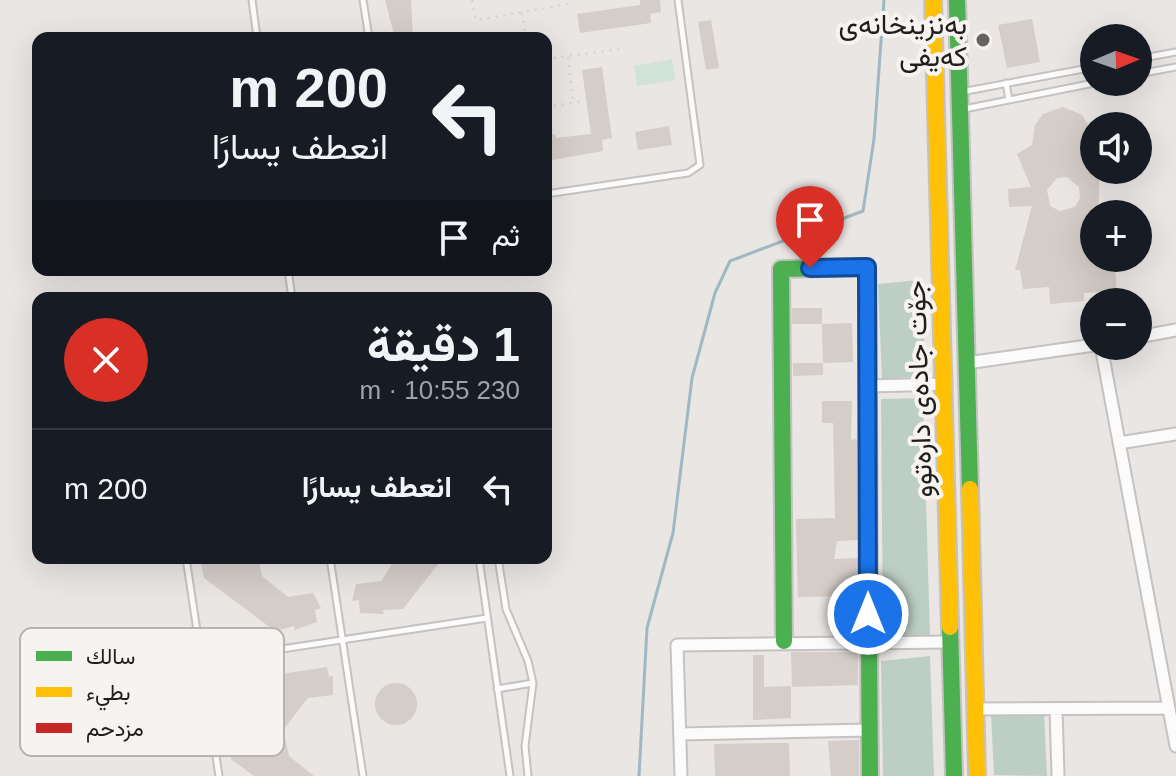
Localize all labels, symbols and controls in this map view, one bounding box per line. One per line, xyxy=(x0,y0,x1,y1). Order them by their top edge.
place label: بەنزینخانەی کەیفی xyxy=(839,9,967,73)
north arrow xyxy=(1080,24,1152,96)
map controls xyxy=(1080,24,1152,360)
marker: بەنزینخانەی کەیفی xyxy=(974,31,992,49)
text: 200 m xyxy=(229,56,388,119)
icon: left xyxy=(416,64,520,168)
button: sound xyxy=(1080,112,1152,184)
text: انعطف يسارًا xyxy=(212,126,388,167)
pin xyxy=(776,186,844,268)
icon: arrive xyxy=(788,198,832,242)
button: + xyxy=(1080,200,1152,272)
icon: arrive xyxy=(432,216,476,260)
text: ثم xyxy=(492,219,520,252)
street label: جۆت جادەی دارەتوو xyxy=(900,280,940,498)
button: − xyxy=(1080,288,1152,360)
button: close xyxy=(64,318,148,402)
text: 1 دقيقة xyxy=(367,318,520,371)
text: 230 m · 10:55 xyxy=(360,375,520,405)
icon: left xyxy=(476,467,520,511)
text: انعطف يسارًا xyxy=(302,470,452,503)
text: 200 m xyxy=(64,472,147,505)
position arrow xyxy=(826,572,910,656)
legend xyxy=(20,628,284,756)
text: سالك xyxy=(86,644,135,669)
text: بطيء xyxy=(86,680,131,711)
text: مزدحم xyxy=(86,716,144,743)

